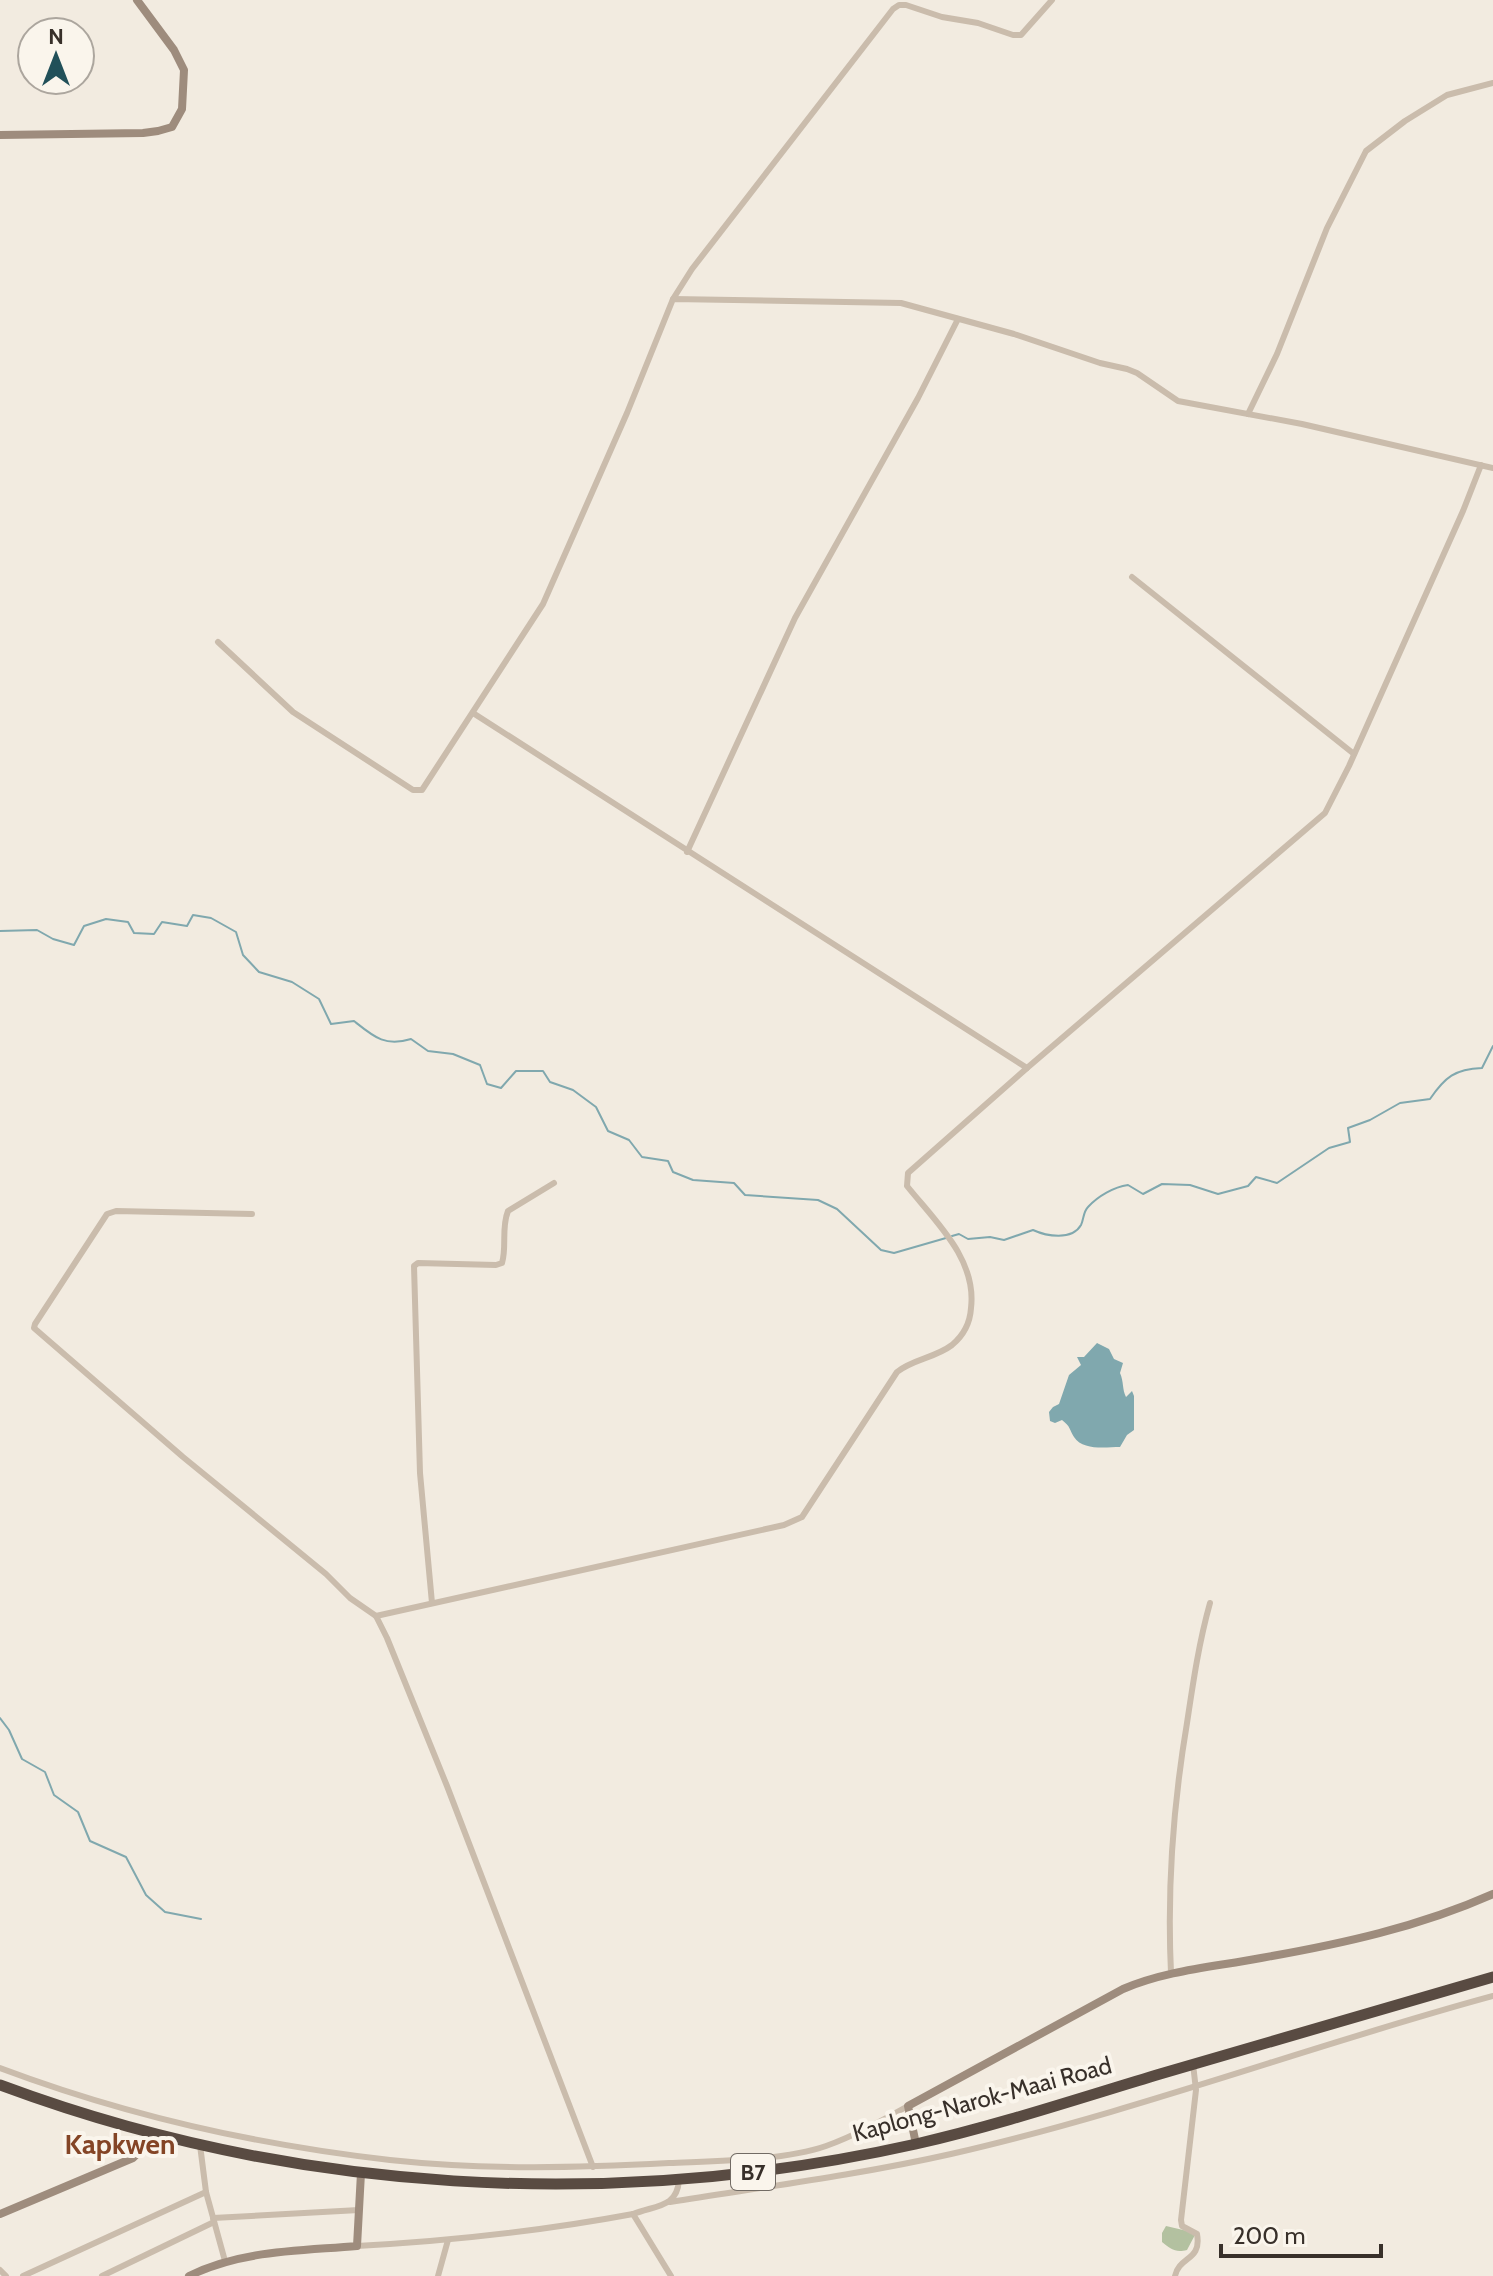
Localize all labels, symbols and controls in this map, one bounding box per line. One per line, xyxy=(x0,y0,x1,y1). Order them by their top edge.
north arrow xyxy=(16,16,96,96)
text: N xyxy=(48,23,64,50)
street label: Kaplong-Narok-Maai Road xyxy=(849,2050,1115,2148)
district label: Kapkwen xyxy=(65,2127,176,2161)
road number: B7 xyxy=(731,2154,775,2190)
scale bar xyxy=(1221,2208,1381,2258)
text: 200 m xyxy=(1233,2221,1306,2250)

